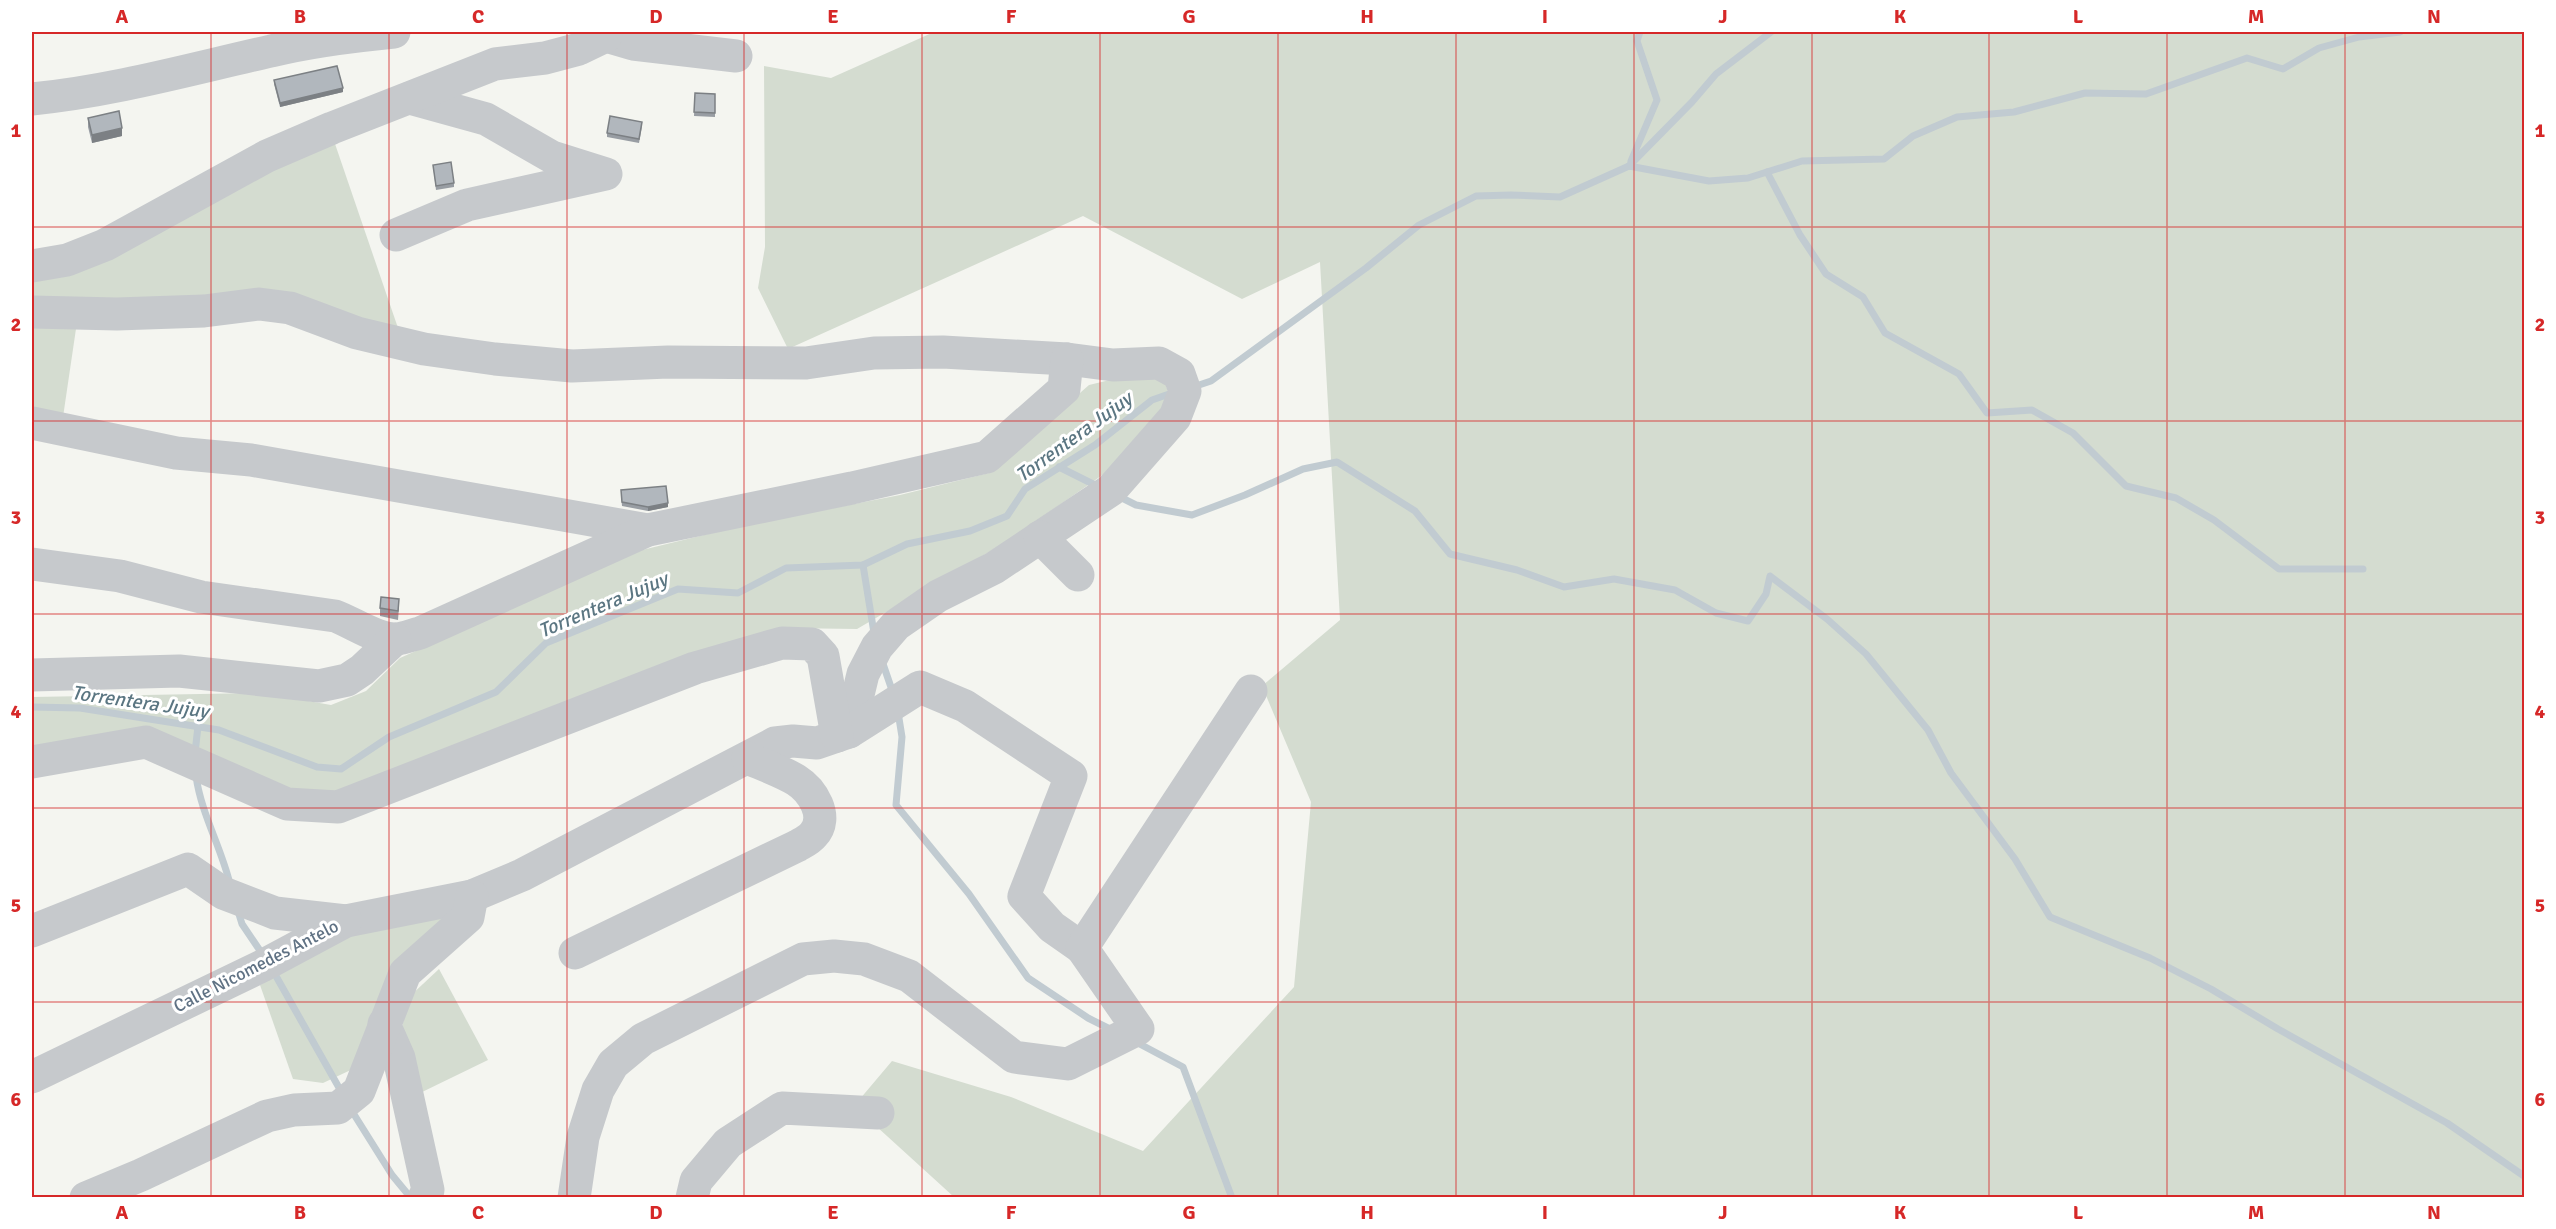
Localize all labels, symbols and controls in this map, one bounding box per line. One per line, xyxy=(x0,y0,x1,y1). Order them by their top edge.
text: A xyxy=(116,4,129,29)
text: B xyxy=(294,4,306,29)
text: C xyxy=(472,4,484,29)
text: D xyxy=(649,4,663,29)
text: E xyxy=(827,4,839,29)
text: F xyxy=(1006,4,1017,29)
text: G xyxy=(1182,4,1196,29)
text: H xyxy=(1360,4,1374,29)
text: I xyxy=(1542,4,1548,29)
text: J xyxy=(1718,4,1728,29)
text: K xyxy=(1894,4,1907,29)
text: L xyxy=(2073,4,2084,29)
text: M xyxy=(2248,4,2264,29)
text: N xyxy=(2427,4,2441,29)
text: 1 xyxy=(11,118,22,143)
text: 1 xyxy=(2535,118,2546,143)
text: 2 xyxy=(11,312,21,337)
text: 2 xyxy=(2535,312,2545,337)
water label: Torrentera Jujuy xyxy=(1011,385,1139,488)
text: 3 xyxy=(11,505,21,530)
text: 3 xyxy=(2535,505,2545,530)
water label: Torrentera Jujuy xyxy=(535,565,674,643)
water label: Torrentera Jujuy xyxy=(70,680,213,724)
text: 4 xyxy=(11,699,22,724)
text: 4 xyxy=(2535,699,2546,724)
text: 5 xyxy=(11,893,21,918)
text: 5 xyxy=(2535,893,2545,918)
street label: Calle Nicomedes Antelo xyxy=(170,915,342,1017)
text: 6 xyxy=(11,1087,22,1112)
text: 6 xyxy=(2535,1087,2546,1112)
text: A xyxy=(116,1200,129,1225)
text: B xyxy=(294,1200,306,1225)
text: C xyxy=(472,1200,484,1225)
text: D xyxy=(649,1200,663,1225)
text: E xyxy=(827,1200,839,1225)
text: F xyxy=(1006,1200,1017,1225)
text: G xyxy=(1182,1200,1196,1225)
text: H xyxy=(1360,1200,1374,1225)
text: I xyxy=(1542,1200,1548,1225)
text: J xyxy=(1718,1200,1728,1225)
text: K xyxy=(1894,1200,1907,1225)
text: L xyxy=(2073,1200,2084,1225)
text: M xyxy=(2248,1200,2264,1225)
text: N xyxy=(2427,1200,2441,1225)

